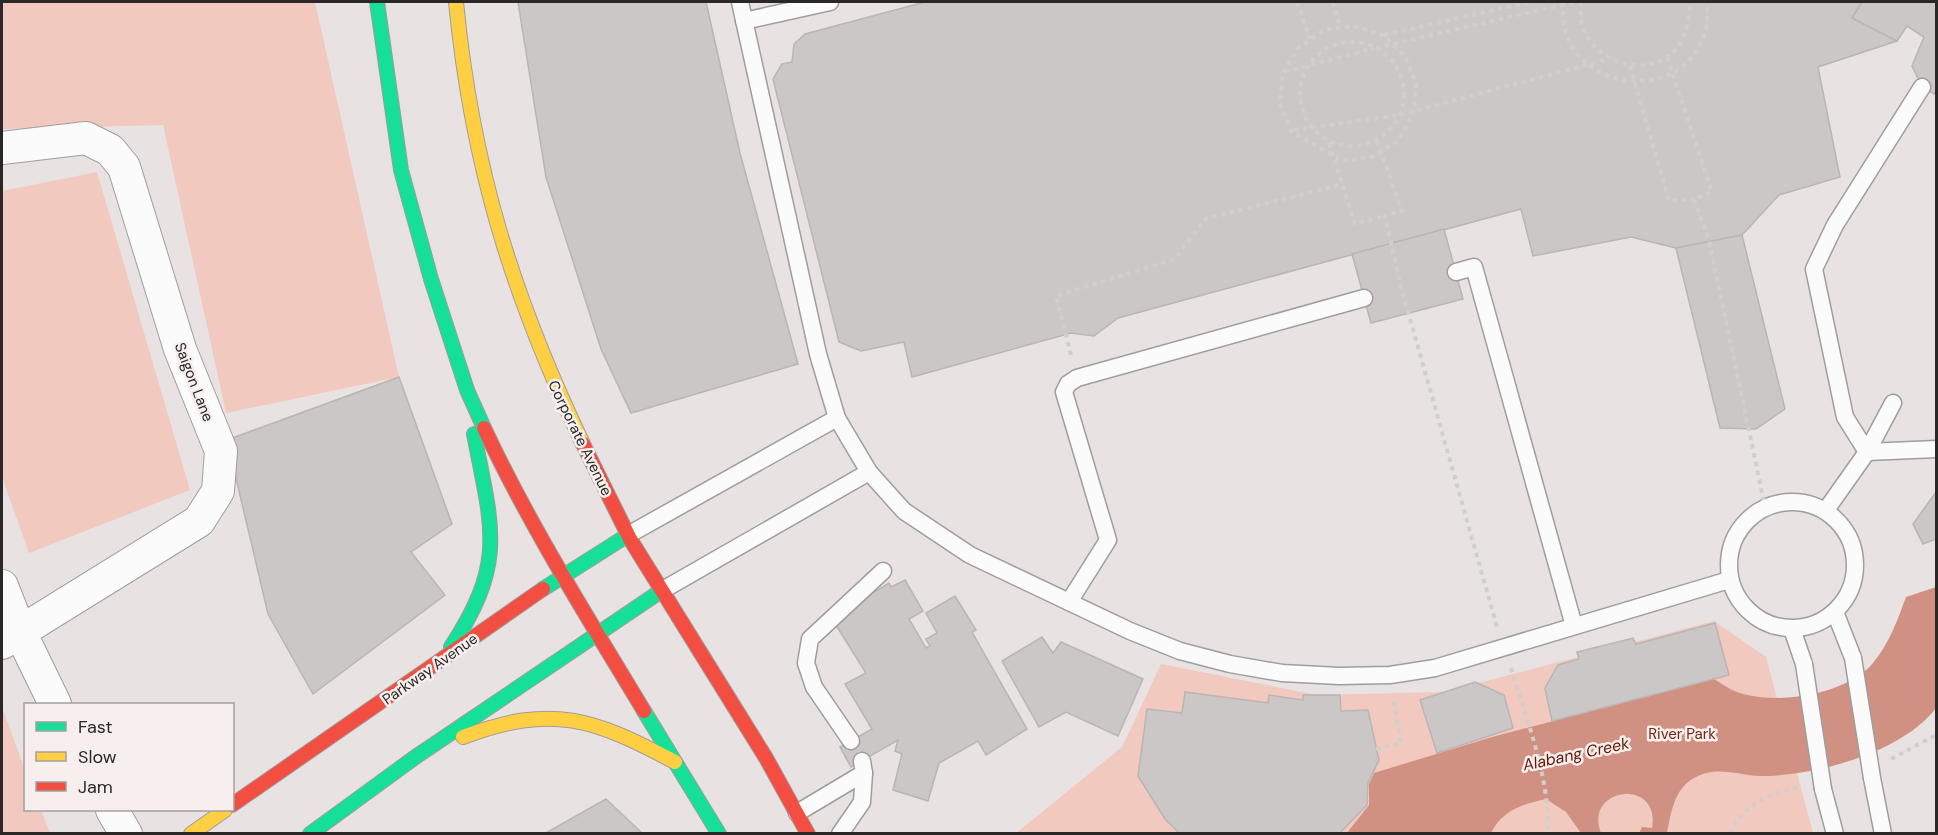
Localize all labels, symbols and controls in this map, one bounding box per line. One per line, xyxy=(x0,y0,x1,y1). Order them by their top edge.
street label: Saigon Lane xyxy=(170,340,218,424)
street label: Corporate Avenue xyxy=(543,377,617,499)
street label: Parkway Avenue xyxy=(378,629,482,709)
legend xyxy=(24,703,234,811)
text: Fast xyxy=(78,715,113,739)
park label: River Park xyxy=(1648,724,1716,744)
water label: Alabang Creek xyxy=(1520,732,1632,776)
text: Slow xyxy=(78,745,117,769)
text: Jam xyxy=(78,775,113,799)

